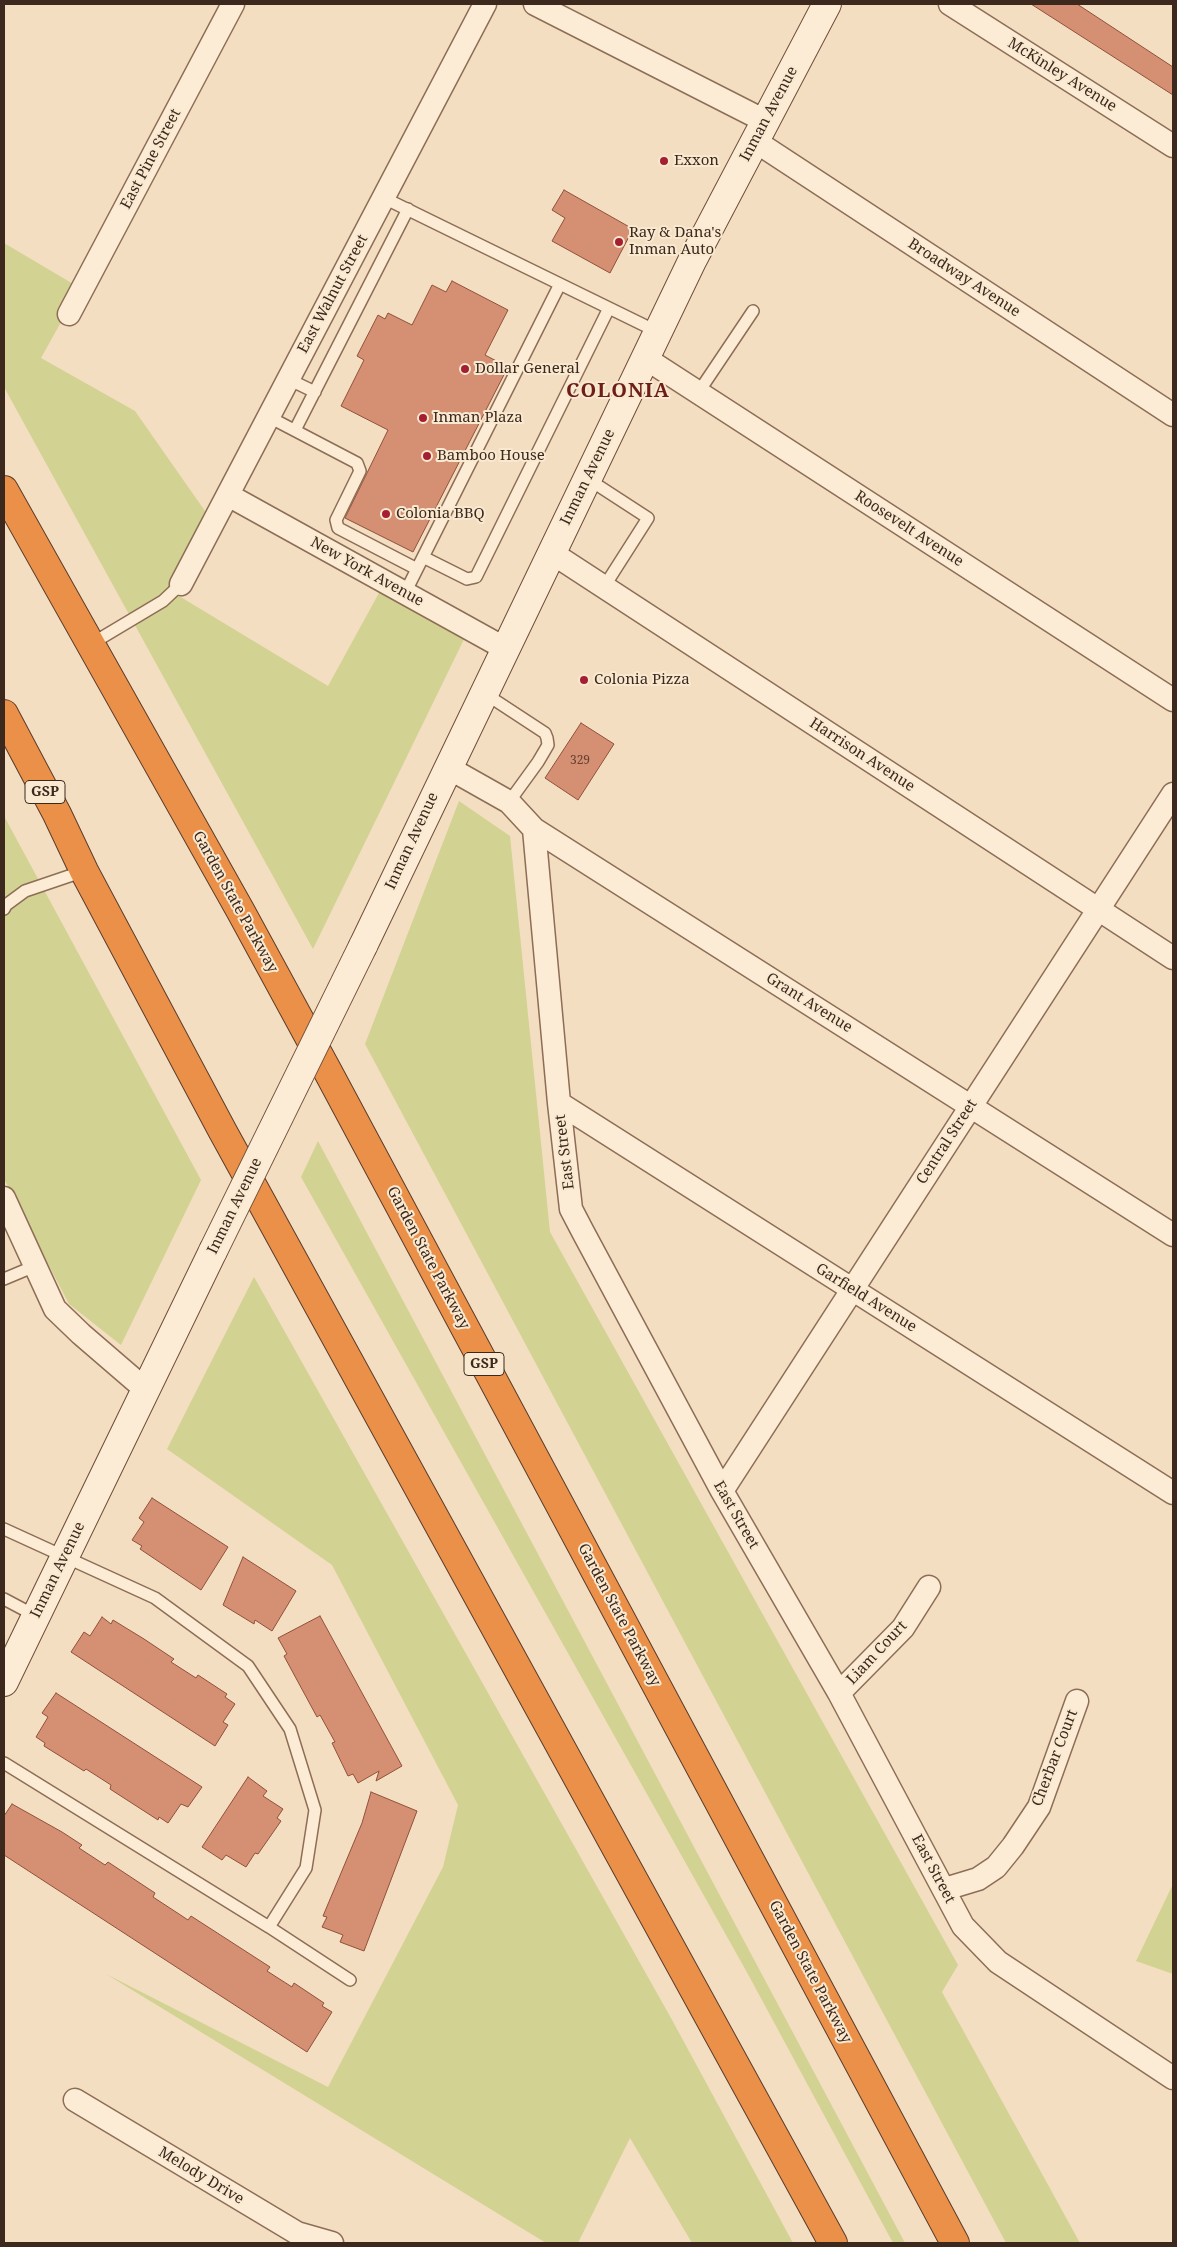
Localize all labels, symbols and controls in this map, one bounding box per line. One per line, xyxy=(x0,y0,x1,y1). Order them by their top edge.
street label: McKinley Avenue xyxy=(1004,34,1120,116)
street label: Inman Avenue xyxy=(736,63,802,165)
street label: East Pine Street xyxy=(117,106,185,212)
place label: Exxon xyxy=(674,152,719,170)
marker: Exxon xyxy=(658,155,670,167)
place label: Ray & Dana's Inman Auto xyxy=(629,224,721,259)
street label: East Walnut Street xyxy=(294,232,372,356)
street label: Broadway Avenue xyxy=(904,235,1024,321)
marker: Ray & Dana's Inman Auto xyxy=(613,236,625,248)
place label: Dollar General xyxy=(475,360,580,378)
marker: Dollar General xyxy=(459,363,471,375)
district label: COLONIA xyxy=(565,379,671,403)
place label: Inman Plaza xyxy=(433,409,523,427)
marker: Inman Plaza xyxy=(417,412,429,424)
street label: Inman Avenue xyxy=(557,426,619,528)
place label: Bamboo House xyxy=(437,447,545,465)
marker: Bamboo House xyxy=(421,450,433,462)
street label: Roosevelt Avenue xyxy=(851,487,967,571)
place label: Colonia BBQ xyxy=(396,505,485,523)
marker: Colonia BBQ xyxy=(380,508,392,520)
street label: New York Avenue xyxy=(307,533,427,611)
place label: Colonia Pizza xyxy=(594,671,690,689)
marker: Colonia Pizza xyxy=(578,674,590,686)
street label: Harrison Avenue xyxy=(806,714,918,796)
house number: 329 xyxy=(570,754,590,768)
road number: GSP xyxy=(25,780,65,804)
street label: Inman Avenue xyxy=(382,790,442,892)
street label: Garden State Parkway xyxy=(189,828,281,976)
street label: Grant Avenue xyxy=(763,969,855,1037)
street label: Central Street xyxy=(913,1096,981,1188)
street label: East Street xyxy=(551,1113,579,1191)
street label: Inman Avenue xyxy=(204,1155,266,1257)
street label: Garden State Parkway xyxy=(383,1184,473,1332)
street label: Garfield Avenue xyxy=(812,1260,920,1336)
road number: GSP xyxy=(464,1352,504,1376)
street label: East Street xyxy=(709,1478,763,1552)
street label: Inman Avenue xyxy=(27,1519,89,1621)
street label: Garden State Parkway xyxy=(574,1541,664,1689)
street label: Liam Court xyxy=(843,1617,911,1689)
street label: Cherbar Court xyxy=(1028,1707,1082,1809)
street label: East Street xyxy=(907,1831,959,1907)
street label: Garden State Parkway xyxy=(765,1898,855,2046)
street label: Melody Drive xyxy=(155,2143,247,2209)

